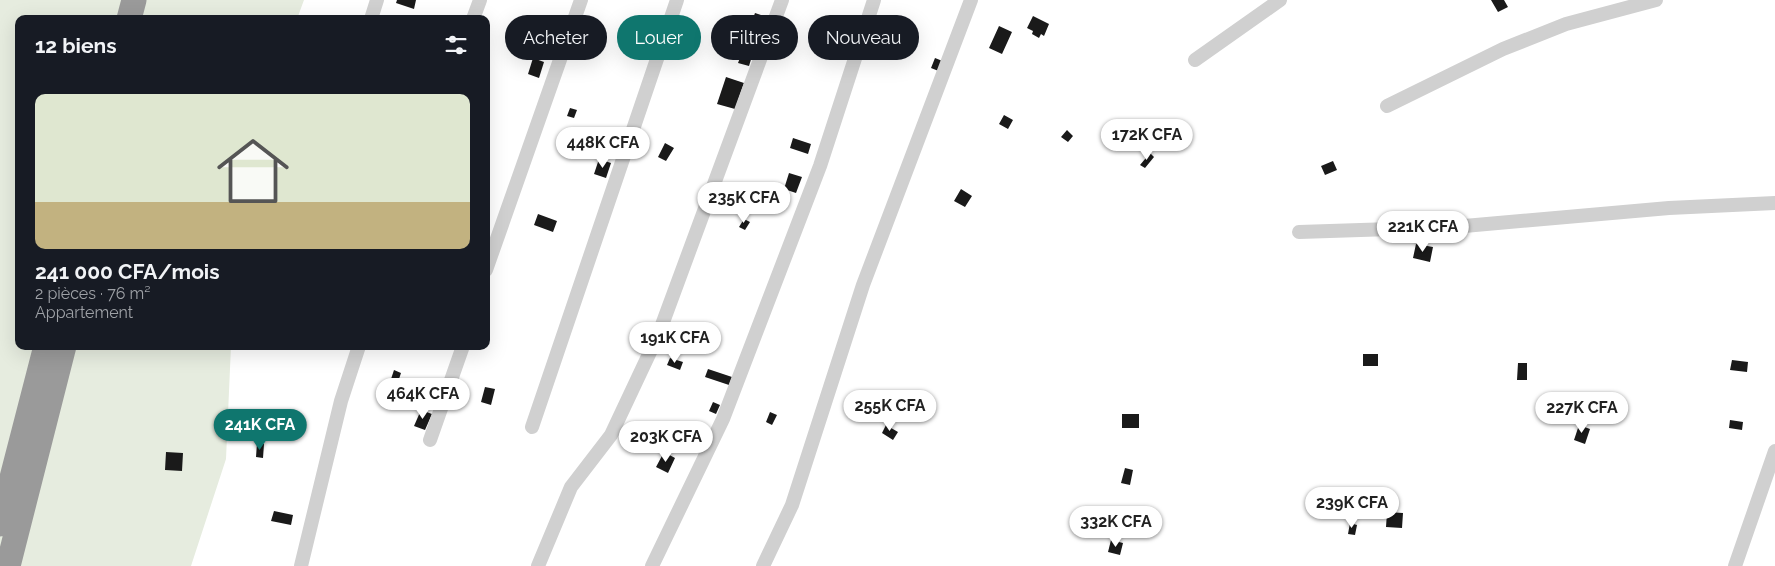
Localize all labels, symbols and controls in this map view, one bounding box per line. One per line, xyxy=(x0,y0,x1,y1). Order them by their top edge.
chip: Acheter xyxy=(505,15,607,60)
chip: Louer xyxy=(617,15,701,60)
chip: Filtres xyxy=(711,15,798,60)
chip: Nouveau xyxy=(808,15,919,60)
icon: filters xyxy=(442,31,470,59)
text: 12 biens xyxy=(35,33,117,58)
pin: 172K CFA xyxy=(1095,119,1199,161)
text: 172K CFA xyxy=(1112,125,1182,144)
icon: home xyxy=(208,126,298,216)
pin: 448K CFA xyxy=(551,126,655,169)
text: 448K CFA xyxy=(567,133,639,152)
pin: 235K CFA xyxy=(692,182,796,224)
text: 235K CFA xyxy=(708,188,780,207)
pin: 221K CFA xyxy=(1371,210,1475,253)
text: 221K CFA xyxy=(1388,217,1458,236)
text: 241 000 CFA/mois xyxy=(35,259,220,284)
text: 2 pièces · 76 m² xyxy=(35,284,150,303)
text: Appartement xyxy=(35,303,133,322)
pin: 191K CFA xyxy=(623,322,727,364)
text: 191K CFA xyxy=(640,328,710,347)
pin: 464K CFA xyxy=(371,378,475,420)
text: 464K CFA xyxy=(387,384,459,403)
pin: 255K CFA xyxy=(838,390,942,432)
pin: 227K CFA xyxy=(1530,392,1634,434)
text: 255K CFA xyxy=(854,396,926,415)
text: 227K CFA xyxy=(1546,398,1618,417)
pin: 241K CFA xyxy=(208,408,312,451)
text: 241K CFA xyxy=(225,415,295,434)
pin: 203K CFA xyxy=(614,420,718,463)
text: 203K CFA xyxy=(630,427,702,446)
pin: 239K CFA xyxy=(1300,486,1404,529)
text: 239K CFA xyxy=(1316,493,1388,512)
pin: 332K CFA xyxy=(1064,506,1168,548)
text: 332K CFA xyxy=(1080,512,1152,531)

